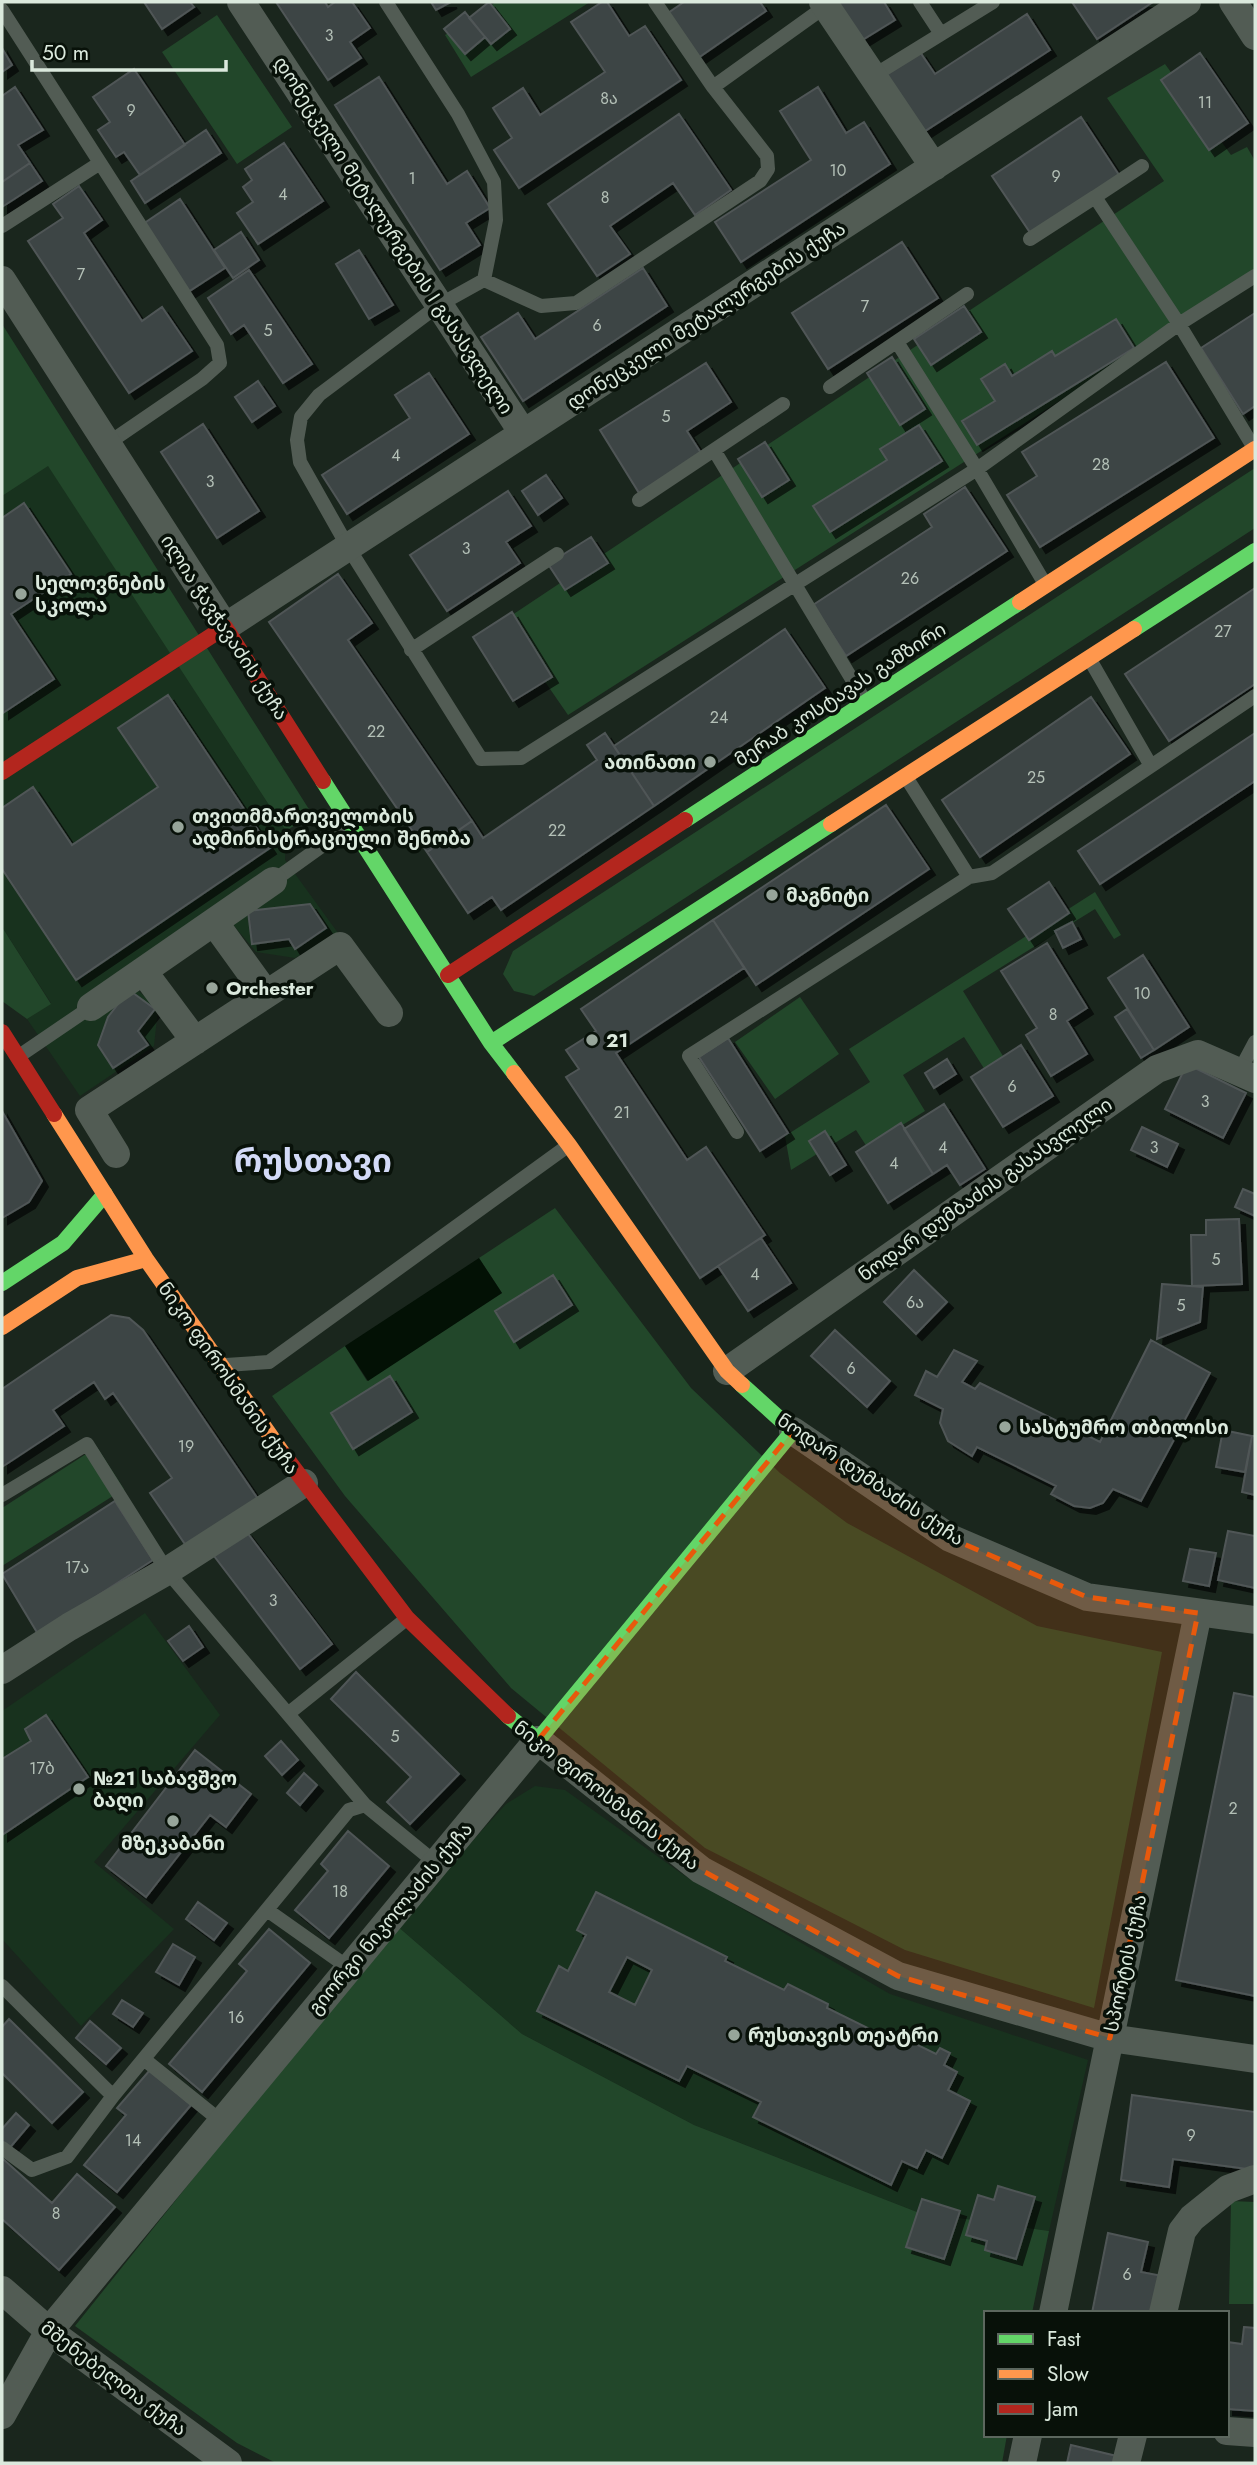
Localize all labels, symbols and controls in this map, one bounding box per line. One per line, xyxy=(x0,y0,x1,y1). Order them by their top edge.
house number: 3 xyxy=(325,24,334,47)
scale bar xyxy=(32,28,226,72)
text: 50 m xyxy=(42,38,89,68)
street label: დონეცკელი მეტალურგების I გასასვლელი xyxy=(267,51,520,420)
house number: 8ა xyxy=(600,87,618,110)
house number: 11 xyxy=(1198,91,1212,114)
house number: 9 xyxy=(126,99,136,122)
house number: 10 xyxy=(830,159,846,182)
house number: 9 xyxy=(1051,165,1061,188)
house number: 1 xyxy=(408,167,416,190)
house number: 4 xyxy=(278,183,288,206)
house number: 8 xyxy=(601,186,609,209)
street label: დონეცკელი მეტალურგების ქუჩა xyxy=(562,215,851,416)
house number: 7 xyxy=(77,263,86,286)
house number: 7 xyxy=(861,295,870,318)
house number: 6 xyxy=(592,314,602,337)
house number: 5 xyxy=(263,319,273,342)
house number: 5 xyxy=(661,405,671,428)
house number: 4 xyxy=(391,444,401,467)
house number: 28 xyxy=(1092,453,1110,476)
house number: 3 xyxy=(206,470,215,493)
street label: ილია ჭავჭავაძის ქუჩა xyxy=(154,529,295,725)
house number: 3 xyxy=(462,537,471,560)
house number: 26 xyxy=(901,567,919,590)
place label: სელოვნების სკოლა xyxy=(35,570,165,619)
marker: სელოვნების სკოლა xyxy=(13,586,29,602)
street label: მერაბ კოსტავას გამზირი xyxy=(729,616,951,773)
house number: 27 xyxy=(1214,620,1232,643)
house number: 24 xyxy=(710,706,728,729)
house number: 22 xyxy=(367,720,385,743)
place label: ათინათი xyxy=(604,749,696,776)
marker: ათინათი xyxy=(702,754,718,770)
house number: 25 xyxy=(1027,766,1045,789)
place label: თვითმმართველობის ადმინისტრაციული შენობა xyxy=(192,803,471,852)
marker: თვითმმართველობის ადმინისტრაციული შენობა xyxy=(170,819,186,835)
house number: 22 xyxy=(548,819,566,842)
place label: მაგნიტი xyxy=(786,882,869,909)
marker: მაგნიტი xyxy=(764,887,780,903)
place label: Orchester xyxy=(226,975,314,1002)
marker: Orchester xyxy=(204,980,220,996)
house number: 10 xyxy=(1134,982,1150,1005)
house number: 8 xyxy=(1049,1003,1057,1026)
place label: 21 xyxy=(606,1027,628,1054)
marker: 21 xyxy=(584,1032,600,1048)
house number: 6 xyxy=(1007,1075,1017,1098)
house number: 3 xyxy=(1201,1090,1210,1113)
street label: ნოდარ დუმბაძის გასასვლელი xyxy=(853,1091,1118,1288)
house number: 21 xyxy=(614,1101,630,1124)
house number: 4 xyxy=(938,1136,948,1159)
house number: 3 xyxy=(1150,1136,1159,1159)
district label: რუსთავი xyxy=(234,1137,392,1184)
house number: 4 xyxy=(889,1152,899,1175)
house number: 5 xyxy=(1211,1248,1221,1271)
house number: 4 xyxy=(750,1263,760,1286)
street label: ნიკო ფიროსმანის ქუჩა xyxy=(152,1277,305,1480)
house number: 6ა xyxy=(906,1291,924,1314)
house number: 5 xyxy=(1176,1294,1186,1317)
house number: 6 xyxy=(846,1357,856,1380)
street label: ნოდარ დუმბაძის ქუჩა xyxy=(772,1407,970,1552)
place label: სასტუმრო თბილისი xyxy=(1019,1414,1229,1441)
marker: სასტუმრო თბილისი xyxy=(997,1419,1013,1435)
house number: 19 xyxy=(178,1435,194,1458)
house number: 17ა xyxy=(65,1556,89,1579)
house number: 3 xyxy=(269,1589,278,1612)
street label: ნიკო ფიროსმანის ქუჩა xyxy=(508,1714,705,1877)
house number: 5 xyxy=(390,1725,400,1748)
house number: 17ბ xyxy=(29,1757,55,1780)
place label: №21 საბავშვო ბაღი xyxy=(93,1765,237,1814)
marker: №21 საბავშვო ბაღი xyxy=(71,1781,87,1797)
house number: 2 xyxy=(1228,1797,1238,1820)
marker: მზეკაბანი xyxy=(165,1813,181,1829)
street label: გიორგი ნიკოლაძის ქუჩა xyxy=(302,1816,479,2020)
place label: მზეკაბანი xyxy=(121,1830,225,1857)
house number: 18 xyxy=(332,1880,348,1903)
street label: სპორტის ქუჩა xyxy=(1098,1892,1153,2034)
house number: 16 xyxy=(228,2006,244,2029)
place label: რუსთავის თეატრი xyxy=(748,2022,939,2049)
marker: რუსთავის თეატრი xyxy=(726,2027,742,2043)
house number: 9 xyxy=(1186,2124,1196,2147)
house number: 14 xyxy=(125,2129,141,2152)
house number: 8 xyxy=(52,2202,60,2225)
house number: 6 xyxy=(1122,2263,1132,2286)
legend xyxy=(984,2311,1229,2437)
street label: მშენებელთა ქუჩა xyxy=(35,2315,192,2442)
text: Fast xyxy=(1047,2324,1080,2354)
text: Slow xyxy=(1047,2359,1089,2389)
text: Jam xyxy=(1044,2394,1079,2424)

